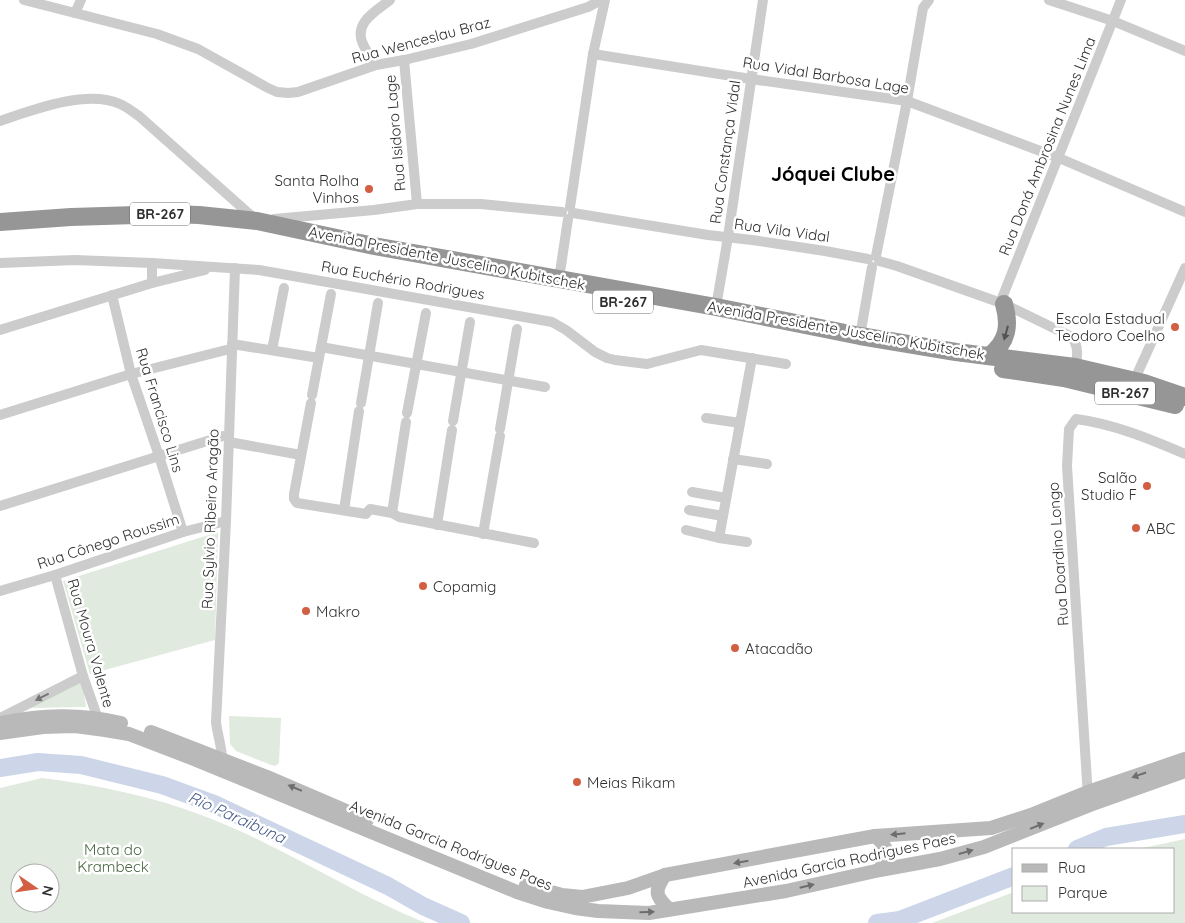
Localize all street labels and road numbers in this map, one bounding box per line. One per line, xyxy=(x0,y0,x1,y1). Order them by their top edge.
street label: Rua Wenceslau Braz xyxy=(349,12,493,68)
street label: Rua Doná Ambrosina Nunes Lima xyxy=(994,34,1100,258)
street label: Rua Vidal Barbosa Lage xyxy=(741,52,911,98)
street label: Rua Isidoro Lage xyxy=(380,74,410,192)
street label: Rua Constança Vidal xyxy=(706,79,744,225)
road number: BR-267 xyxy=(130,202,190,225)
street label: Rua Vila Vidal xyxy=(733,214,831,246)
street label: Avenida Presidente Juscelino Kubitschek xyxy=(307,222,587,294)
street label: Rua Euchério Rodrigues xyxy=(320,256,486,304)
road number: BR-267 xyxy=(593,290,653,314)
street label: Avenida Presidente Juscelino Kubitschek xyxy=(706,296,986,364)
street label: Rua Francisco Lins xyxy=(132,345,188,475)
road number: BR-267 xyxy=(1095,382,1155,404)
street label: Rua Sylvio Ribeiro Aragão xyxy=(197,429,223,609)
street label: Rua Doardino Longo xyxy=(1043,481,1073,627)
street label: Rua Cônego Roussim xyxy=(35,509,181,573)
street label: Rua Moura Valente xyxy=(64,576,118,710)
street label: Avenida Garcia Rodrigues Paes xyxy=(347,796,555,894)
street label: Avenida Garcia Rodrigues Paes xyxy=(741,828,957,892)

